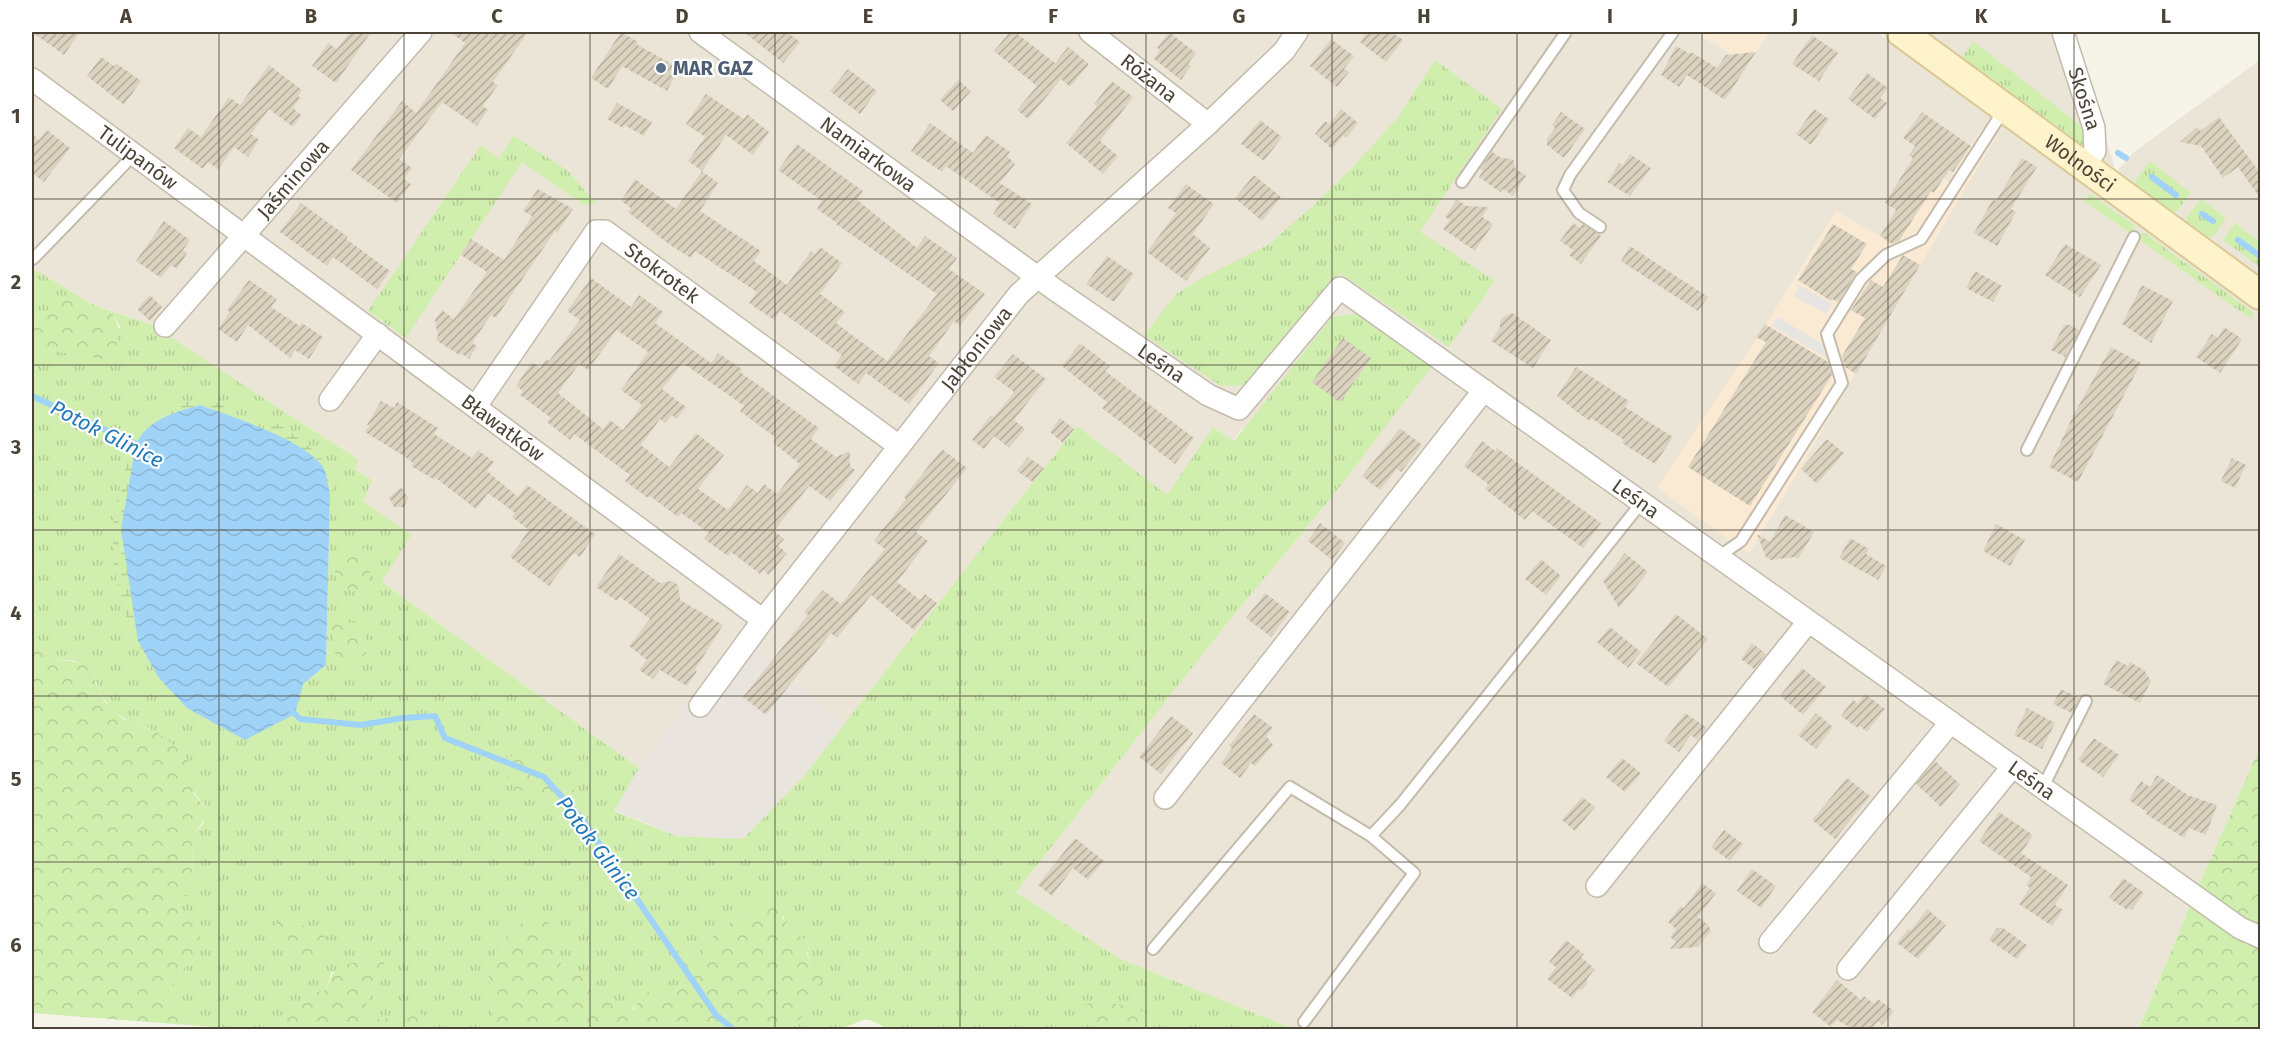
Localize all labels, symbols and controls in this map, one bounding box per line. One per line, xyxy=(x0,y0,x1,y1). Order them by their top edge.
text: A xyxy=(119,4,133,28)
text: B xyxy=(305,4,317,28)
text: C xyxy=(491,4,503,28)
text: D xyxy=(675,4,689,28)
text: E xyxy=(863,4,873,28)
text: F xyxy=(1048,4,1058,28)
text: G xyxy=(1233,4,1245,28)
text: H xyxy=(1417,4,1431,28)
text: I xyxy=(1607,4,1613,28)
text: J xyxy=(1791,4,1798,28)
text: K xyxy=(1975,4,1988,28)
text: L xyxy=(2161,4,2171,28)
street label: Różana xyxy=(1116,49,1182,108)
place label: MAR GAZ xyxy=(673,56,753,80)
marker: MAR GAZ xyxy=(654,61,668,75)
street label: Skośna xyxy=(2063,64,2106,133)
text: 1 xyxy=(11,104,21,128)
street label: Namiarkowa xyxy=(816,111,921,197)
street label: Tulipanów xyxy=(94,120,183,195)
street label: Wolności xyxy=(2040,129,2120,197)
street label: Jaśminowa xyxy=(252,134,334,224)
street label: Stokrotek xyxy=(620,238,705,309)
text: 2 xyxy=(11,270,21,294)
street label: Jabłoniowa xyxy=(936,301,1017,395)
street label: Leśna xyxy=(1133,338,1190,388)
street label: Bławatków xyxy=(457,389,549,466)
water label: Potok Glinice xyxy=(46,394,168,474)
text: 3 xyxy=(10,435,21,459)
street label: Leśna xyxy=(1608,473,1664,523)
text: 4 xyxy=(10,601,22,625)
street label: Leśna xyxy=(2004,755,2060,805)
text: 5 xyxy=(11,767,22,791)
water label: Potok Glinice xyxy=(551,791,645,905)
text: 6 xyxy=(10,933,22,957)

